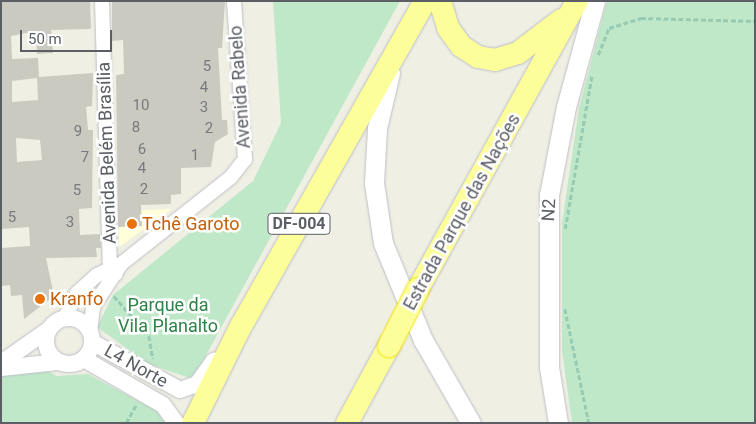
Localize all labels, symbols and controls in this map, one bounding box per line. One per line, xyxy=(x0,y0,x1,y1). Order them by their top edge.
scale bar xyxy=(22,20,115,52)
street label: Avenida Rabelo xyxy=(225,25,255,149)
text: 50 m xyxy=(28,30,62,48)
house number: 5 xyxy=(203,58,211,76)
street label: Avenida Belém Brasília xyxy=(93,62,121,244)
house number: 4 xyxy=(200,79,208,97)
house number: 10 xyxy=(133,97,149,115)
house number: 3 xyxy=(200,99,208,117)
street label: Estrada Parque das Nações xyxy=(399,110,525,314)
house number: 8 xyxy=(132,119,140,137)
house number: 2 xyxy=(205,120,213,138)
house number: 9 xyxy=(74,123,82,141)
house number: 6 xyxy=(138,141,146,159)
house number: 1 xyxy=(191,147,199,165)
house number: 7 xyxy=(81,149,89,167)
house number: 4 xyxy=(138,160,146,178)
house number: 2 xyxy=(140,181,148,199)
house number: 5 xyxy=(73,182,81,200)
street label: N2 xyxy=(538,198,560,222)
house number: 5 xyxy=(8,209,16,227)
road number: DF-004 xyxy=(266,210,332,238)
place label: Tchê Garoto xyxy=(142,213,239,235)
house number: 3 xyxy=(66,214,74,232)
marker: Tchê Garoto xyxy=(126,218,138,230)
place label: Kranfo xyxy=(50,288,103,310)
marker: Kranfo xyxy=(34,293,46,305)
park label: Parque da Vila Planalto xyxy=(118,295,218,338)
street label: L4 Norte xyxy=(100,340,172,392)

